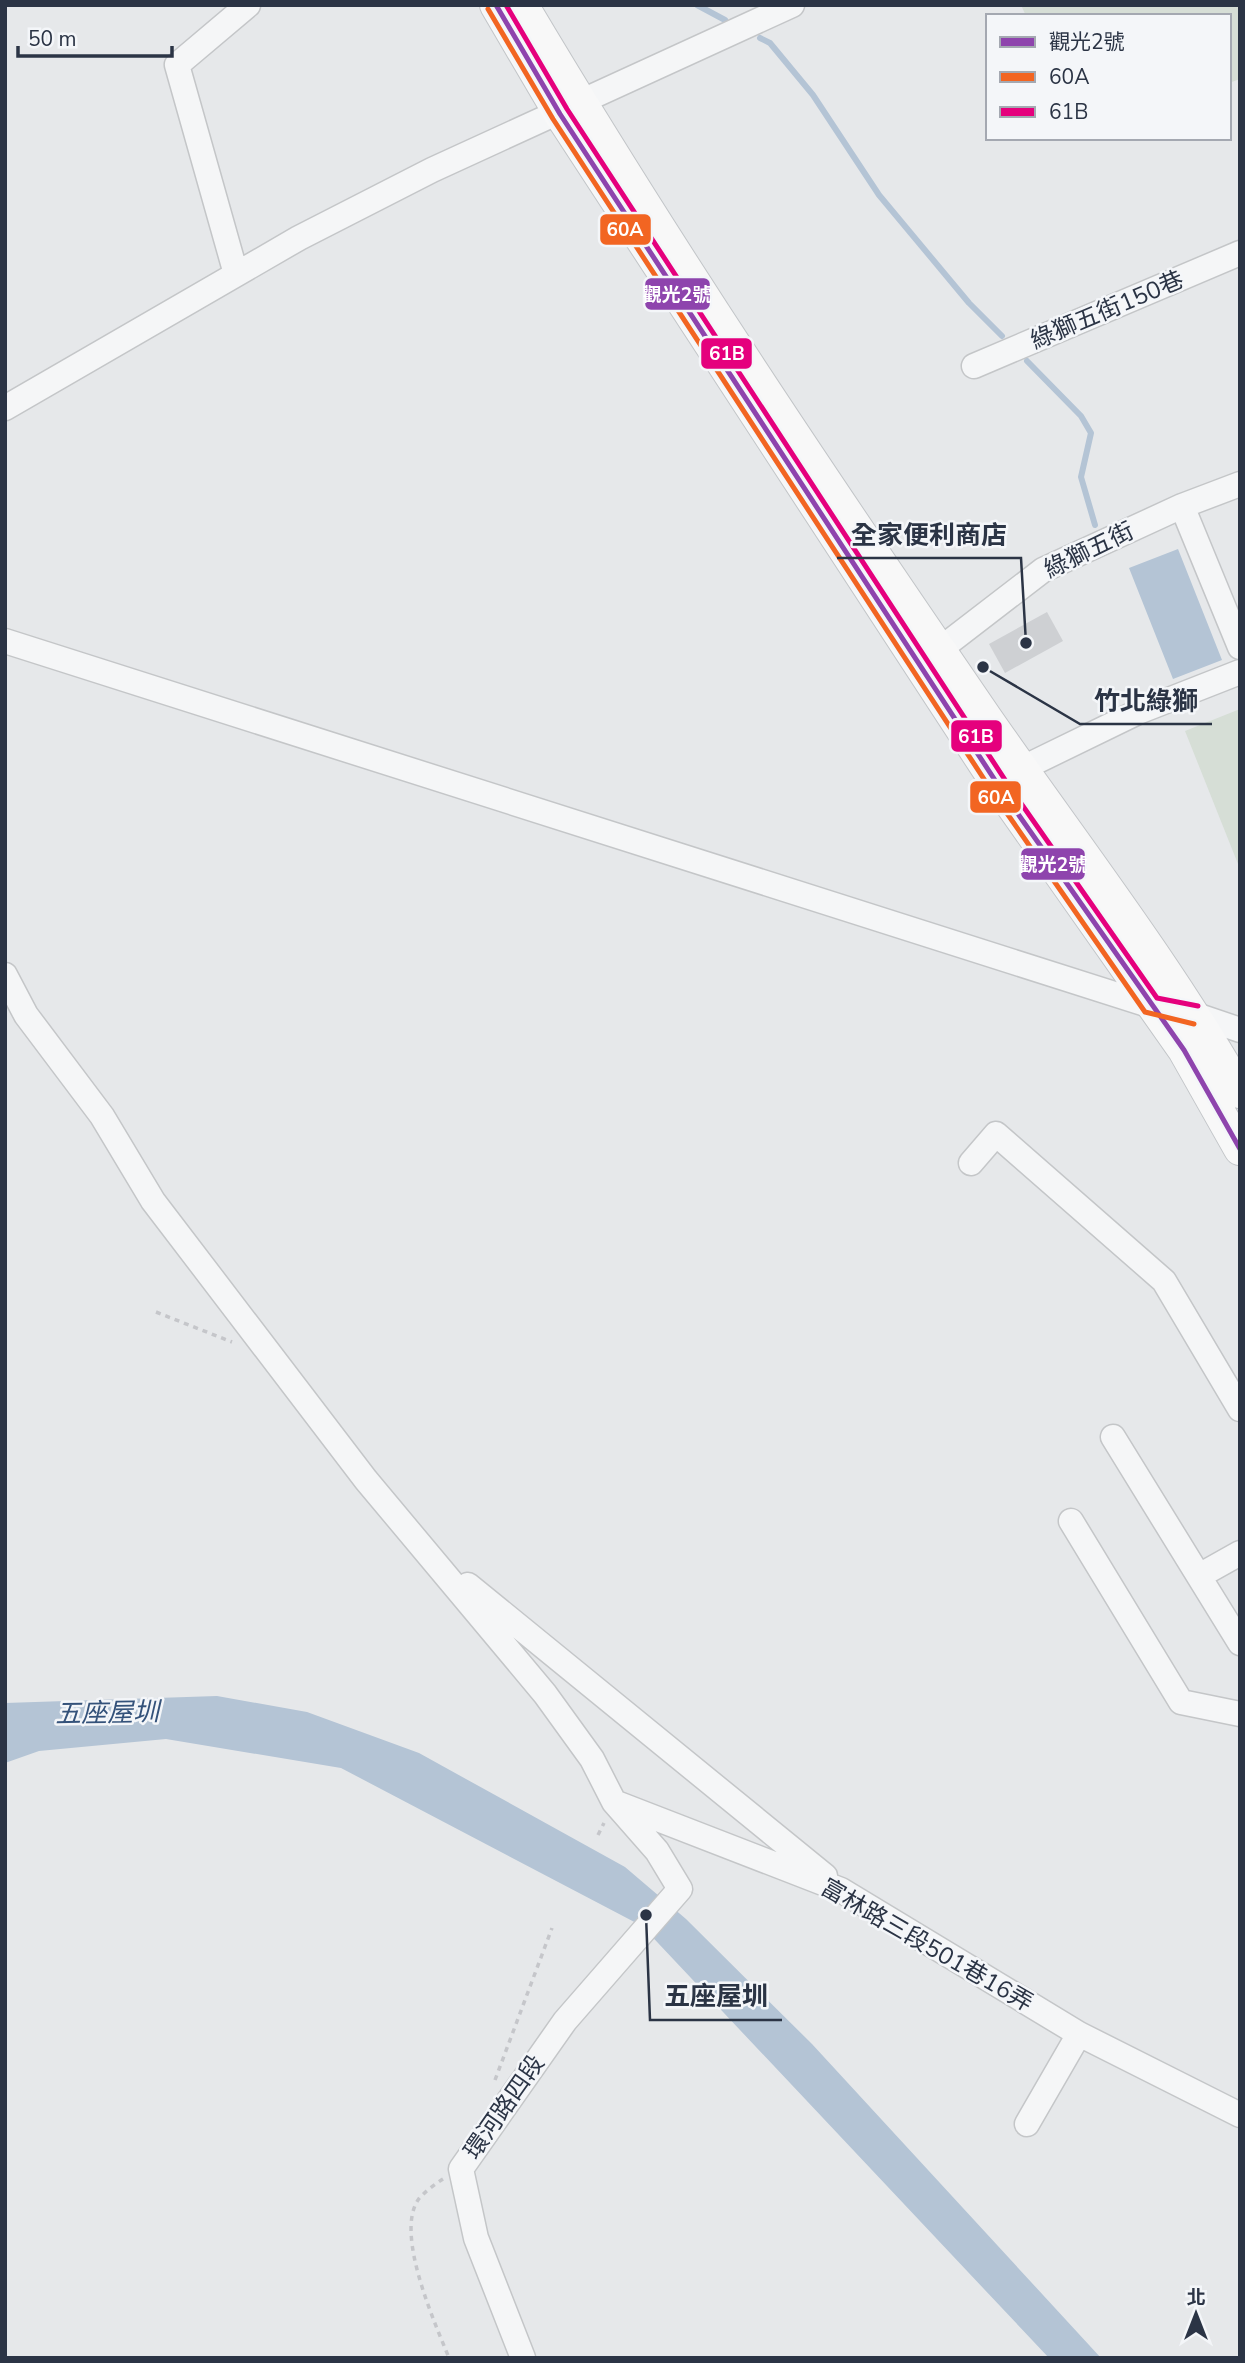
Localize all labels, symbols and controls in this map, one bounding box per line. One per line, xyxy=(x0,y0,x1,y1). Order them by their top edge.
scale bar xyxy=(18,14,172,58)
legend xyxy=(986,14,1231,140)
text: 50 m xyxy=(28,25,77,53)
text: 觀光2號 xyxy=(1049,28,1125,56)
text: 60A xyxy=(1049,63,1090,91)
text: 61B xyxy=(1049,98,1088,126)
line badge: 60A xyxy=(599,213,652,246)
text: 60A xyxy=(607,217,644,243)
street label: 綠獅五街150巷 xyxy=(1026,263,1188,357)
line badge: 觀光2號 xyxy=(644,277,711,311)
text: 觀光2號 xyxy=(643,282,711,308)
line badge: 61B xyxy=(700,337,753,370)
text: 61B xyxy=(709,341,745,367)
callout: 全家便利商店 xyxy=(837,511,1021,558)
street label: 綠獅五街 xyxy=(1039,515,1139,585)
text: 全家便利商店 xyxy=(851,518,1007,553)
callout: 竹北綠獅 xyxy=(1080,677,1212,724)
text: 竹北綠獅 xyxy=(1094,684,1198,719)
line badge: 61B xyxy=(950,719,1003,753)
text: 61B xyxy=(958,724,994,750)
line badge: 60A xyxy=(969,780,1022,814)
text: 60A xyxy=(978,785,1015,811)
line badge: 觀光2號 xyxy=(1020,847,1086,881)
text: 觀光2號 xyxy=(1019,852,1087,878)
water label: 五座屋圳 xyxy=(55,1695,163,1731)
street label: 富林路三段501巷16弄 xyxy=(815,1871,1039,2019)
callout: 五座屋圳 xyxy=(650,1973,782,2020)
text: 五座屋圳 xyxy=(664,1979,768,2014)
street label: 環河路四段 xyxy=(456,2049,552,2165)
north arrow xyxy=(1161,2279,1231,2349)
text: 北 xyxy=(1186,2285,1206,2311)

